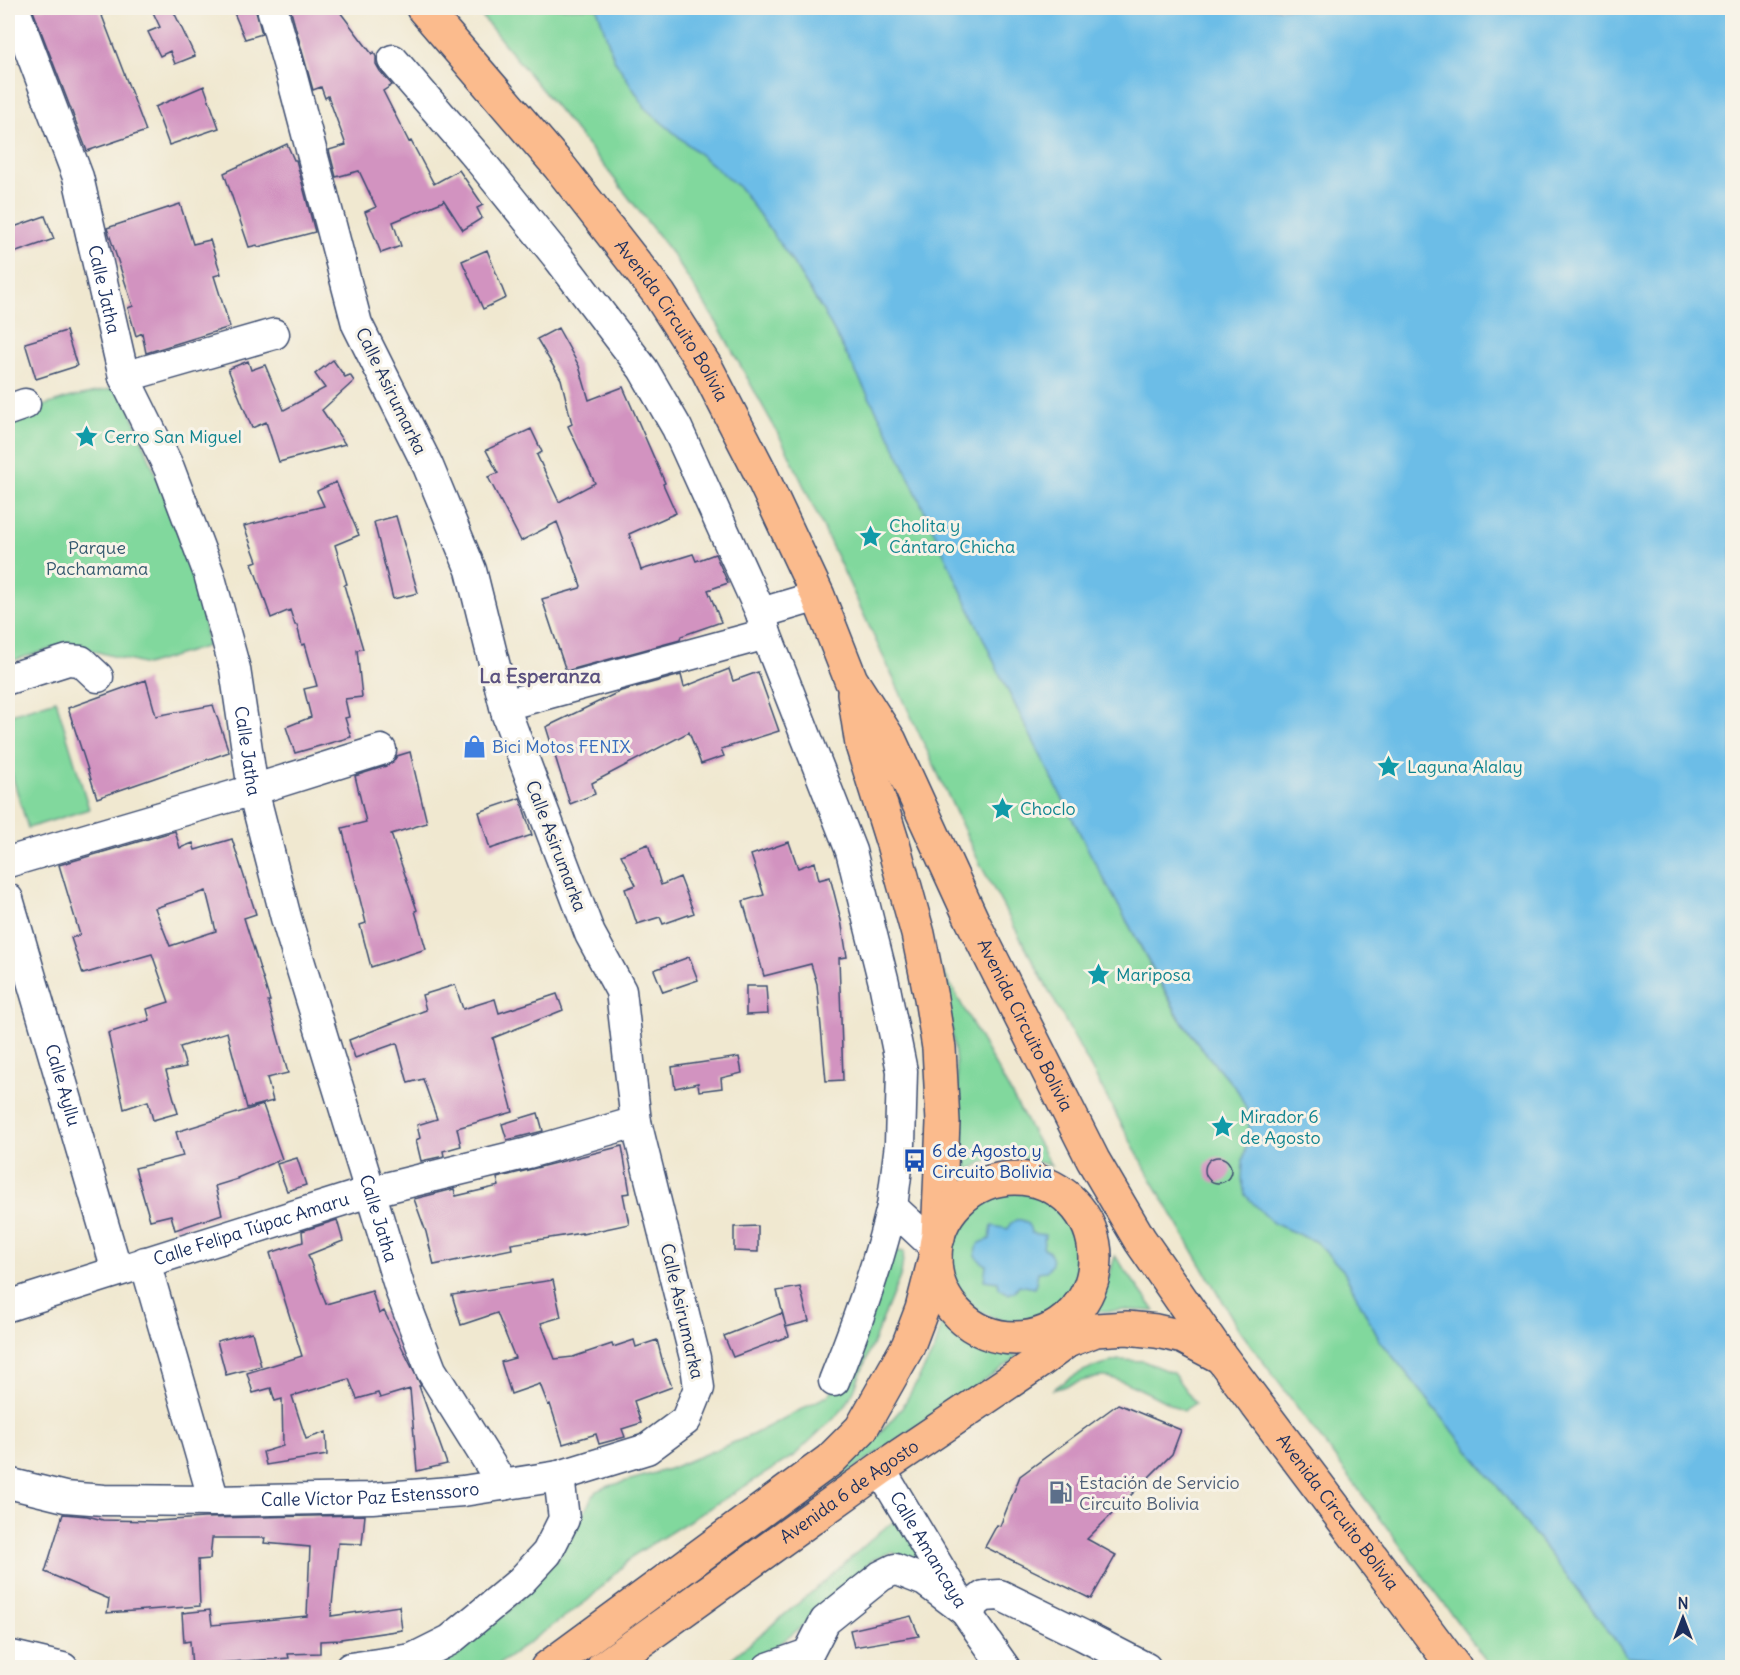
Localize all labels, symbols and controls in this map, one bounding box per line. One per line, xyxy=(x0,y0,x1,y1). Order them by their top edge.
street label: Avenida Circuito Bolivia xyxy=(610,235,734,405)
street label: Calle Jatha xyxy=(83,243,126,336)
street label: Calle Asirumarka xyxy=(351,324,432,458)
place icon: Cerro San Miguel xyxy=(73,424,99,450)
place label: Cerro San Miguel xyxy=(104,425,242,448)
place label: Cholita y Cántaro Chicha xyxy=(889,514,1015,558)
place icon: Cholita y Cántaro Chicha xyxy=(858,523,884,549)
park label: Parque Pachamama xyxy=(46,536,148,580)
district label: La Esperanza xyxy=(479,663,601,688)
street label: Calle Jatha xyxy=(230,704,266,798)
shop icon: Bici Motos FENIX xyxy=(461,734,487,760)
place label: Bici Motos FENIX xyxy=(492,735,631,758)
place icon: Laguna Alalay xyxy=(1376,754,1402,780)
place label: Laguna Alalay xyxy=(1407,755,1523,778)
street label: Calle Asirumarka xyxy=(521,777,592,915)
place icon: Choclo xyxy=(989,796,1015,822)
place label: Choclo xyxy=(1020,797,1076,820)
street label: Avenida Circuito Bolivia xyxy=(972,935,1078,1115)
place icon: Mariposa xyxy=(1085,962,1111,988)
place label: Mariposa xyxy=(1116,963,1191,986)
street label: Calle Ayllu xyxy=(40,1041,86,1129)
place label: Mirador 6 de Agosto xyxy=(1240,1105,1321,1149)
place icon: Mirador 6 de Agosto xyxy=(1209,1114,1235,1140)
place label: 6 de Agosto y Circuito Bolivia xyxy=(932,1139,1052,1183)
bus stop icon: 6 de Agosto y Circuito Bolivia xyxy=(901,1148,927,1174)
street label: Calle Jatha xyxy=(355,1172,403,1265)
street label: Calle Felipa Túpac Amaru xyxy=(150,1187,352,1270)
street label: Calle Asirumarka xyxy=(656,1241,709,1381)
street label: Avenida Circuito Bolivia xyxy=(1272,1429,1404,1594)
street label: Avenida 6 de Agosto xyxy=(775,1434,923,1548)
place label: Estación de Servicio Circuito Bolivia xyxy=(1079,1471,1240,1515)
street label: Calle Víctor Paz Estenssoro xyxy=(261,1477,481,1511)
fuel station icon: Estación de Servicio Circuito Bolivia xyxy=(1048,1480,1074,1506)
street label: Calle Amancaya xyxy=(885,1487,972,1612)
north arrow xyxy=(1653,1588,1713,1648)
text: N xyxy=(1677,1593,1689,1613)

